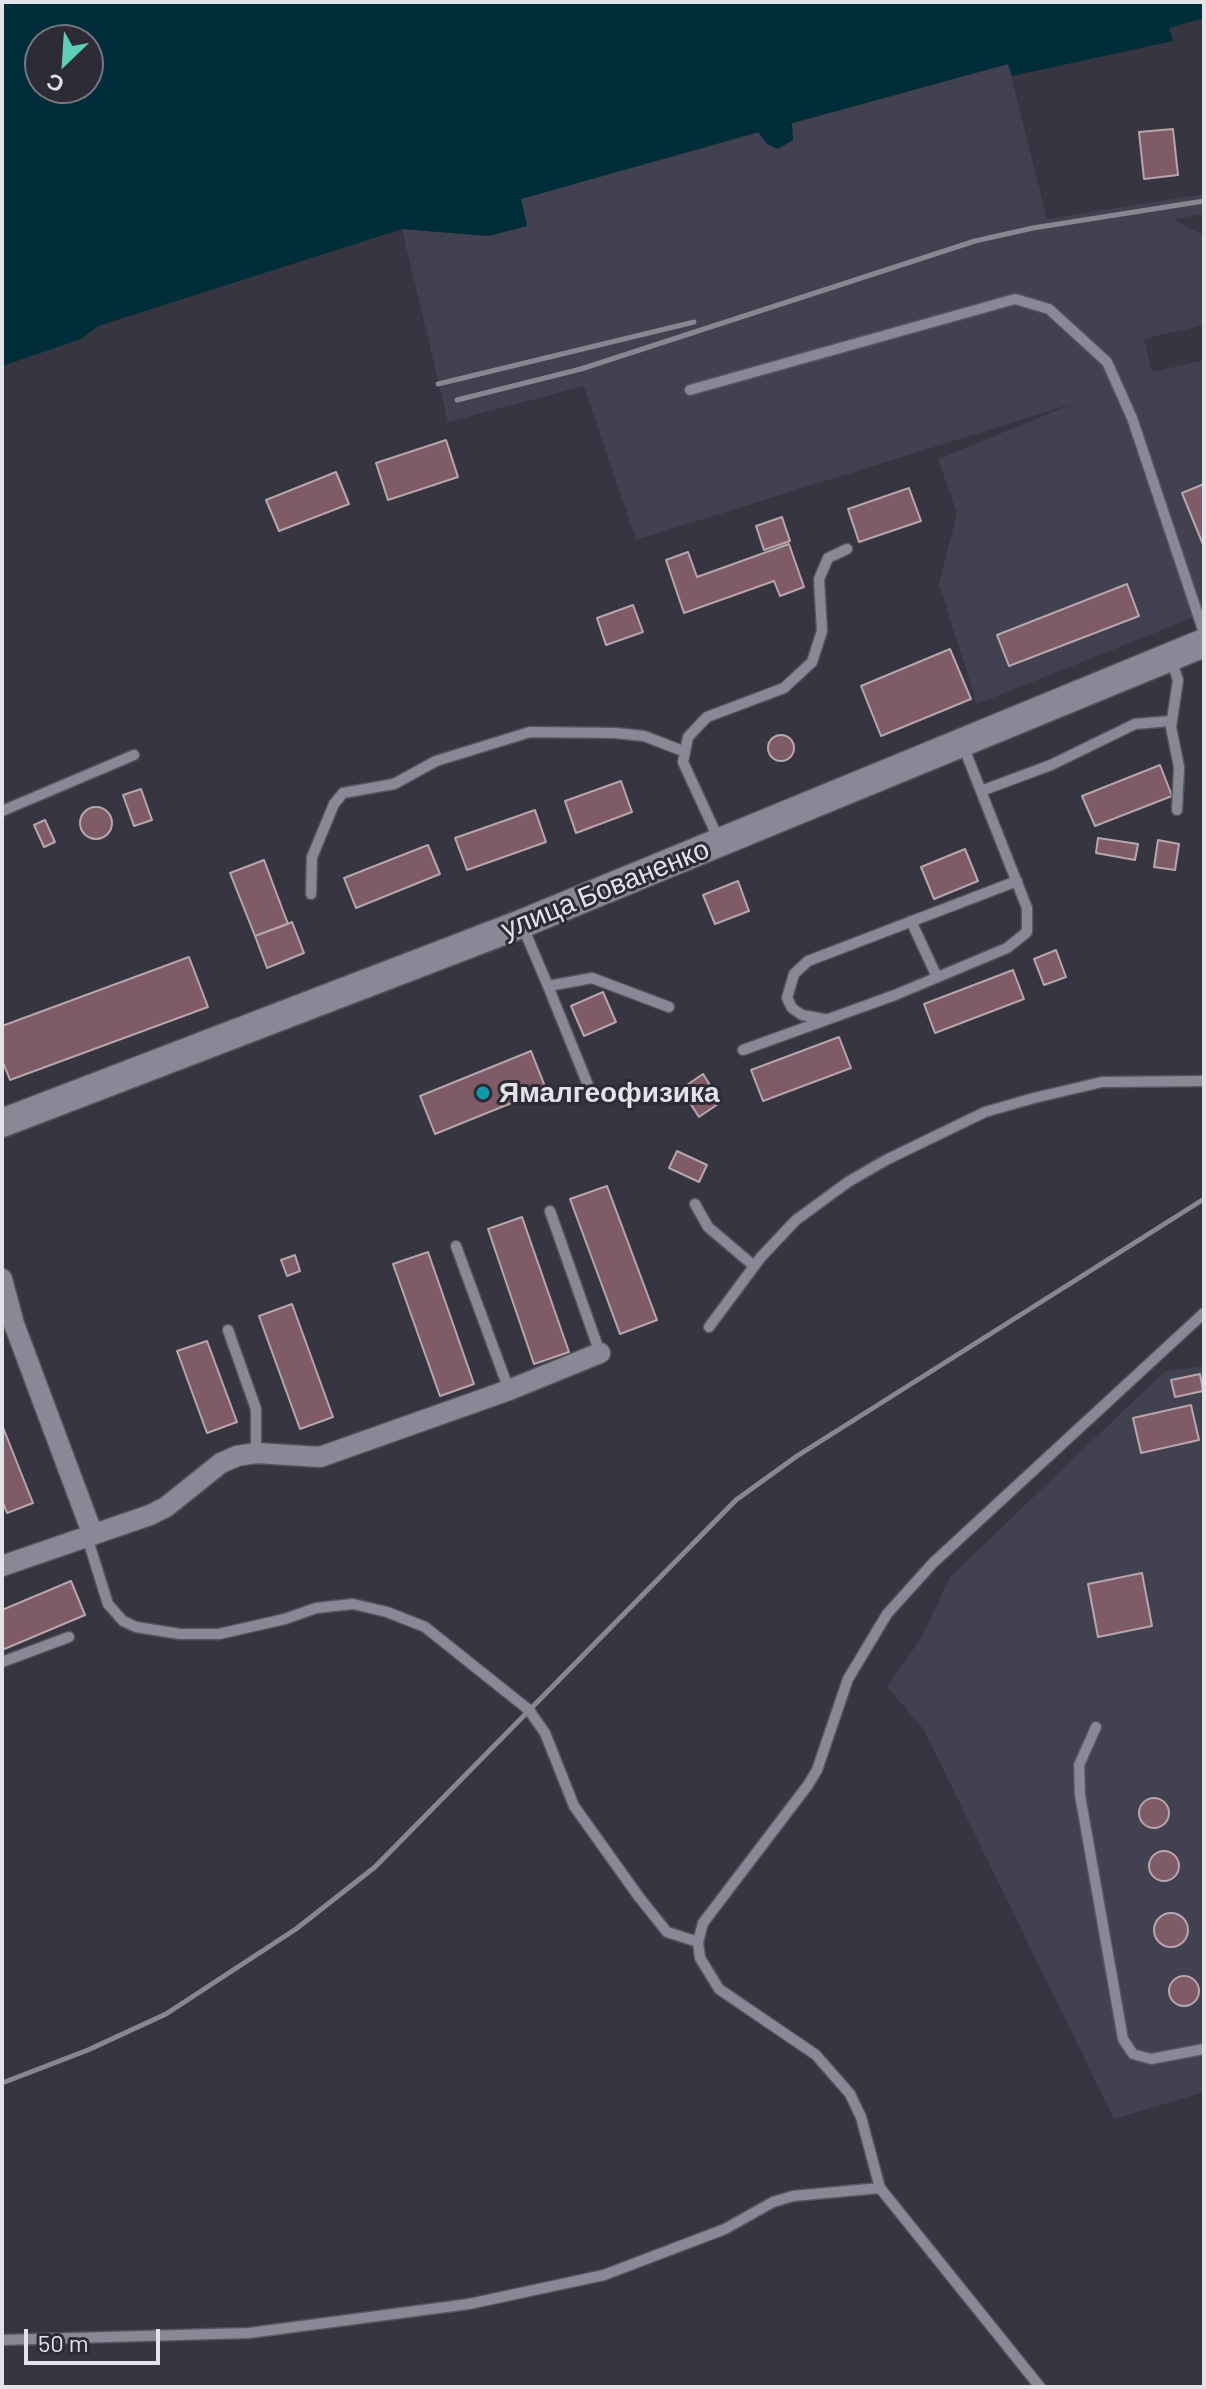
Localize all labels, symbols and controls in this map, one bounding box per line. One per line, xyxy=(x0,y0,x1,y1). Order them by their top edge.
north arrow xyxy=(24,24,104,104)
text: С xyxy=(42,69,67,99)
street label: улица Бованенко xyxy=(496,832,714,946)
place label: Ямалгеофизика xyxy=(499,1076,720,1110)
marker: Ямалгеофизика xyxy=(474,1084,492,1102)
scale bar xyxy=(28,2313,164,2363)
text: 50 m xyxy=(38,2328,89,2357)

